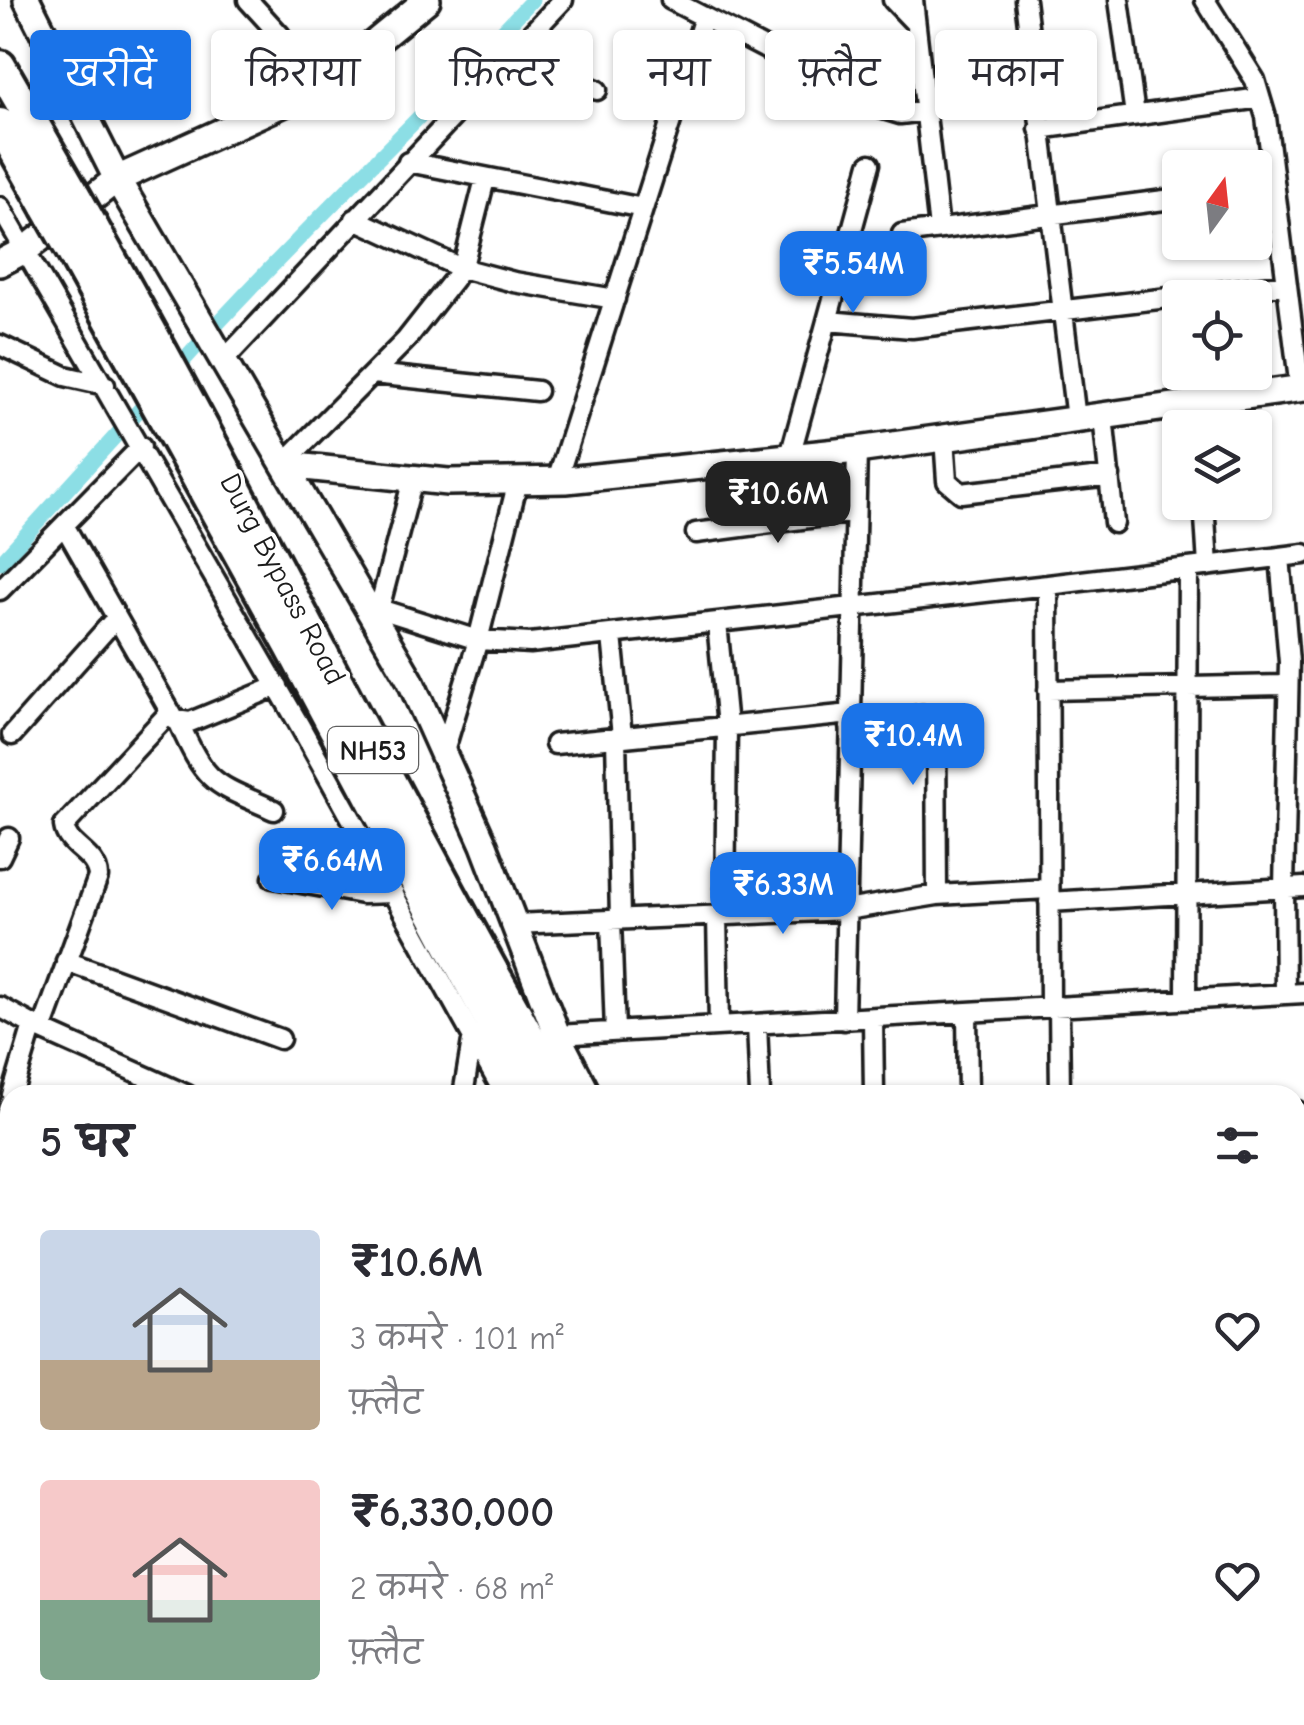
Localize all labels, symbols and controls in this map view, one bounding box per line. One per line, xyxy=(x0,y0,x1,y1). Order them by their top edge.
chip: खरीदें xyxy=(30,30,191,120)
chip: किराया xyxy=(211,30,395,120)
chip: फ़िल्टर xyxy=(415,30,593,120)
chip: नया xyxy=(613,30,745,120)
chip: फ़्लैट xyxy=(765,30,915,120)
chip: मकान xyxy=(935,30,1097,120)
north arrow xyxy=(1162,150,1272,260)
map controls xyxy=(1162,150,1272,520)
pin: ₹5.54M xyxy=(772,231,934,316)
text: ₹5.54M xyxy=(802,245,904,282)
button: locate xyxy=(1162,280,1272,390)
button: layers xyxy=(1162,410,1272,520)
pin: ₹10.6M xyxy=(697,461,859,546)
street label: Durg Bypass Road xyxy=(212,468,353,691)
text: ₹10.6M xyxy=(727,475,829,512)
pin: ₹10.4M xyxy=(832,703,994,788)
text: ₹10.4M xyxy=(863,717,963,754)
road number: NH53 xyxy=(328,727,418,773)
pin: ₹6.64M xyxy=(251,828,413,913)
text: ₹6.64M xyxy=(281,842,383,879)
pin: ₹6.33M xyxy=(702,852,864,937)
text: ₹6.33M xyxy=(732,866,834,903)
text: 5 घर xyxy=(40,1118,133,1167)
icon: filters xyxy=(1210,1118,1265,1173)
text: ₹10.6M xyxy=(350,1238,483,1287)
icon: home xyxy=(120,1270,240,1390)
icon: heart xyxy=(1210,1303,1265,1358)
text: 3 कमरे · 101 m² xyxy=(350,1320,564,1357)
text: फ़्लैट xyxy=(350,1385,423,1422)
text: ₹6,330,000 xyxy=(350,1488,554,1537)
icon: home xyxy=(120,1520,240,1640)
icon: heart xyxy=(1210,1553,1265,1608)
text: 2 कमरे · 68 m² xyxy=(350,1570,553,1607)
text: फ़्लैट xyxy=(350,1635,423,1672)

